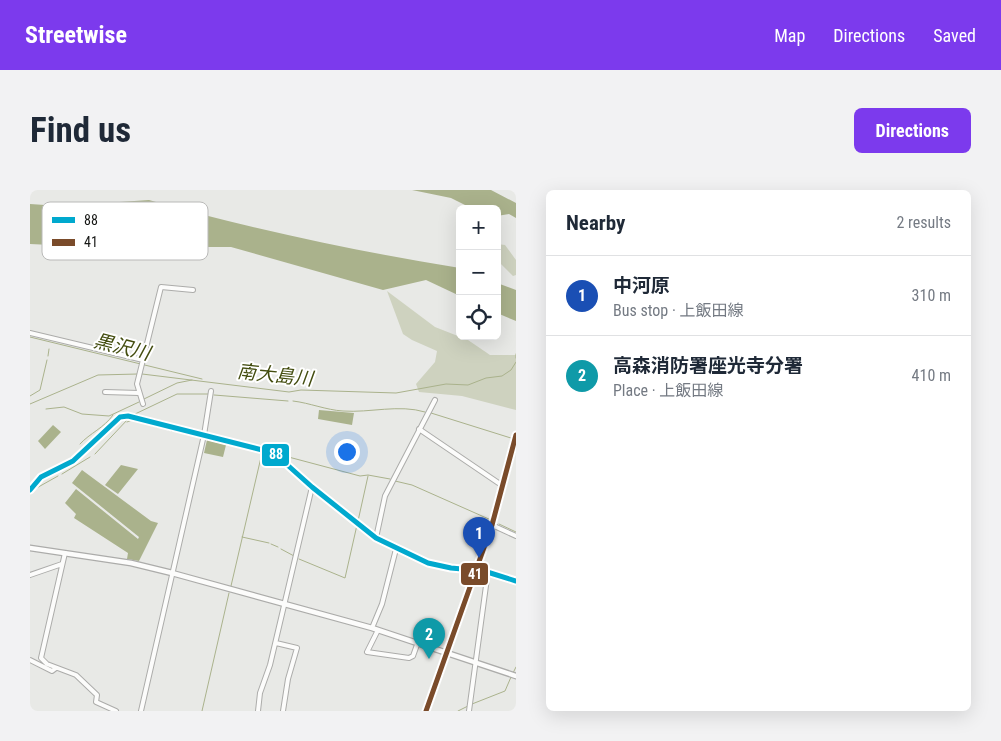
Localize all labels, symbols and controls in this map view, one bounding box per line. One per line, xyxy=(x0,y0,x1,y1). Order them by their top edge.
text: Streetwise xyxy=(25,21,127,49)
text: Map xyxy=(774,25,805,46)
text: Directions xyxy=(833,25,905,46)
text: Saved xyxy=(933,25,976,46)
button: Directions xyxy=(854,108,971,153)
text: Find us xyxy=(30,110,131,151)
legend xyxy=(42,202,208,260)
map controls xyxy=(456,205,501,340)
button: + xyxy=(456,205,501,250)
text: Nearby xyxy=(566,211,625,235)
text: 88 xyxy=(84,212,98,228)
text: 2 results xyxy=(896,213,951,232)
text: 41 xyxy=(84,234,98,250)
button: − xyxy=(456,250,501,295)
text: 中河原 xyxy=(613,274,670,297)
text: 1 xyxy=(578,286,586,305)
text: 310 m xyxy=(912,286,951,305)
button: locate xyxy=(456,295,501,340)
text: Bus stop · 上飯田線 xyxy=(613,301,743,320)
water label: 黒沢川 xyxy=(92,329,154,366)
text: 高森消防署座光寺分署 xyxy=(613,354,803,377)
water label: 南大島川 xyxy=(236,360,316,391)
text: 2 xyxy=(578,366,586,385)
text: 410 m xyxy=(912,366,951,385)
text: Place · 上飯田線 xyxy=(613,381,723,400)
your location xyxy=(334,439,360,465)
line badge: 88 xyxy=(261,443,290,467)
text: 88 xyxy=(269,446,283,462)
pin: 1 xyxy=(463,517,495,558)
line badge: 41 xyxy=(460,562,489,586)
text: 41 xyxy=(468,566,482,582)
pin: 2 xyxy=(413,618,445,659)

